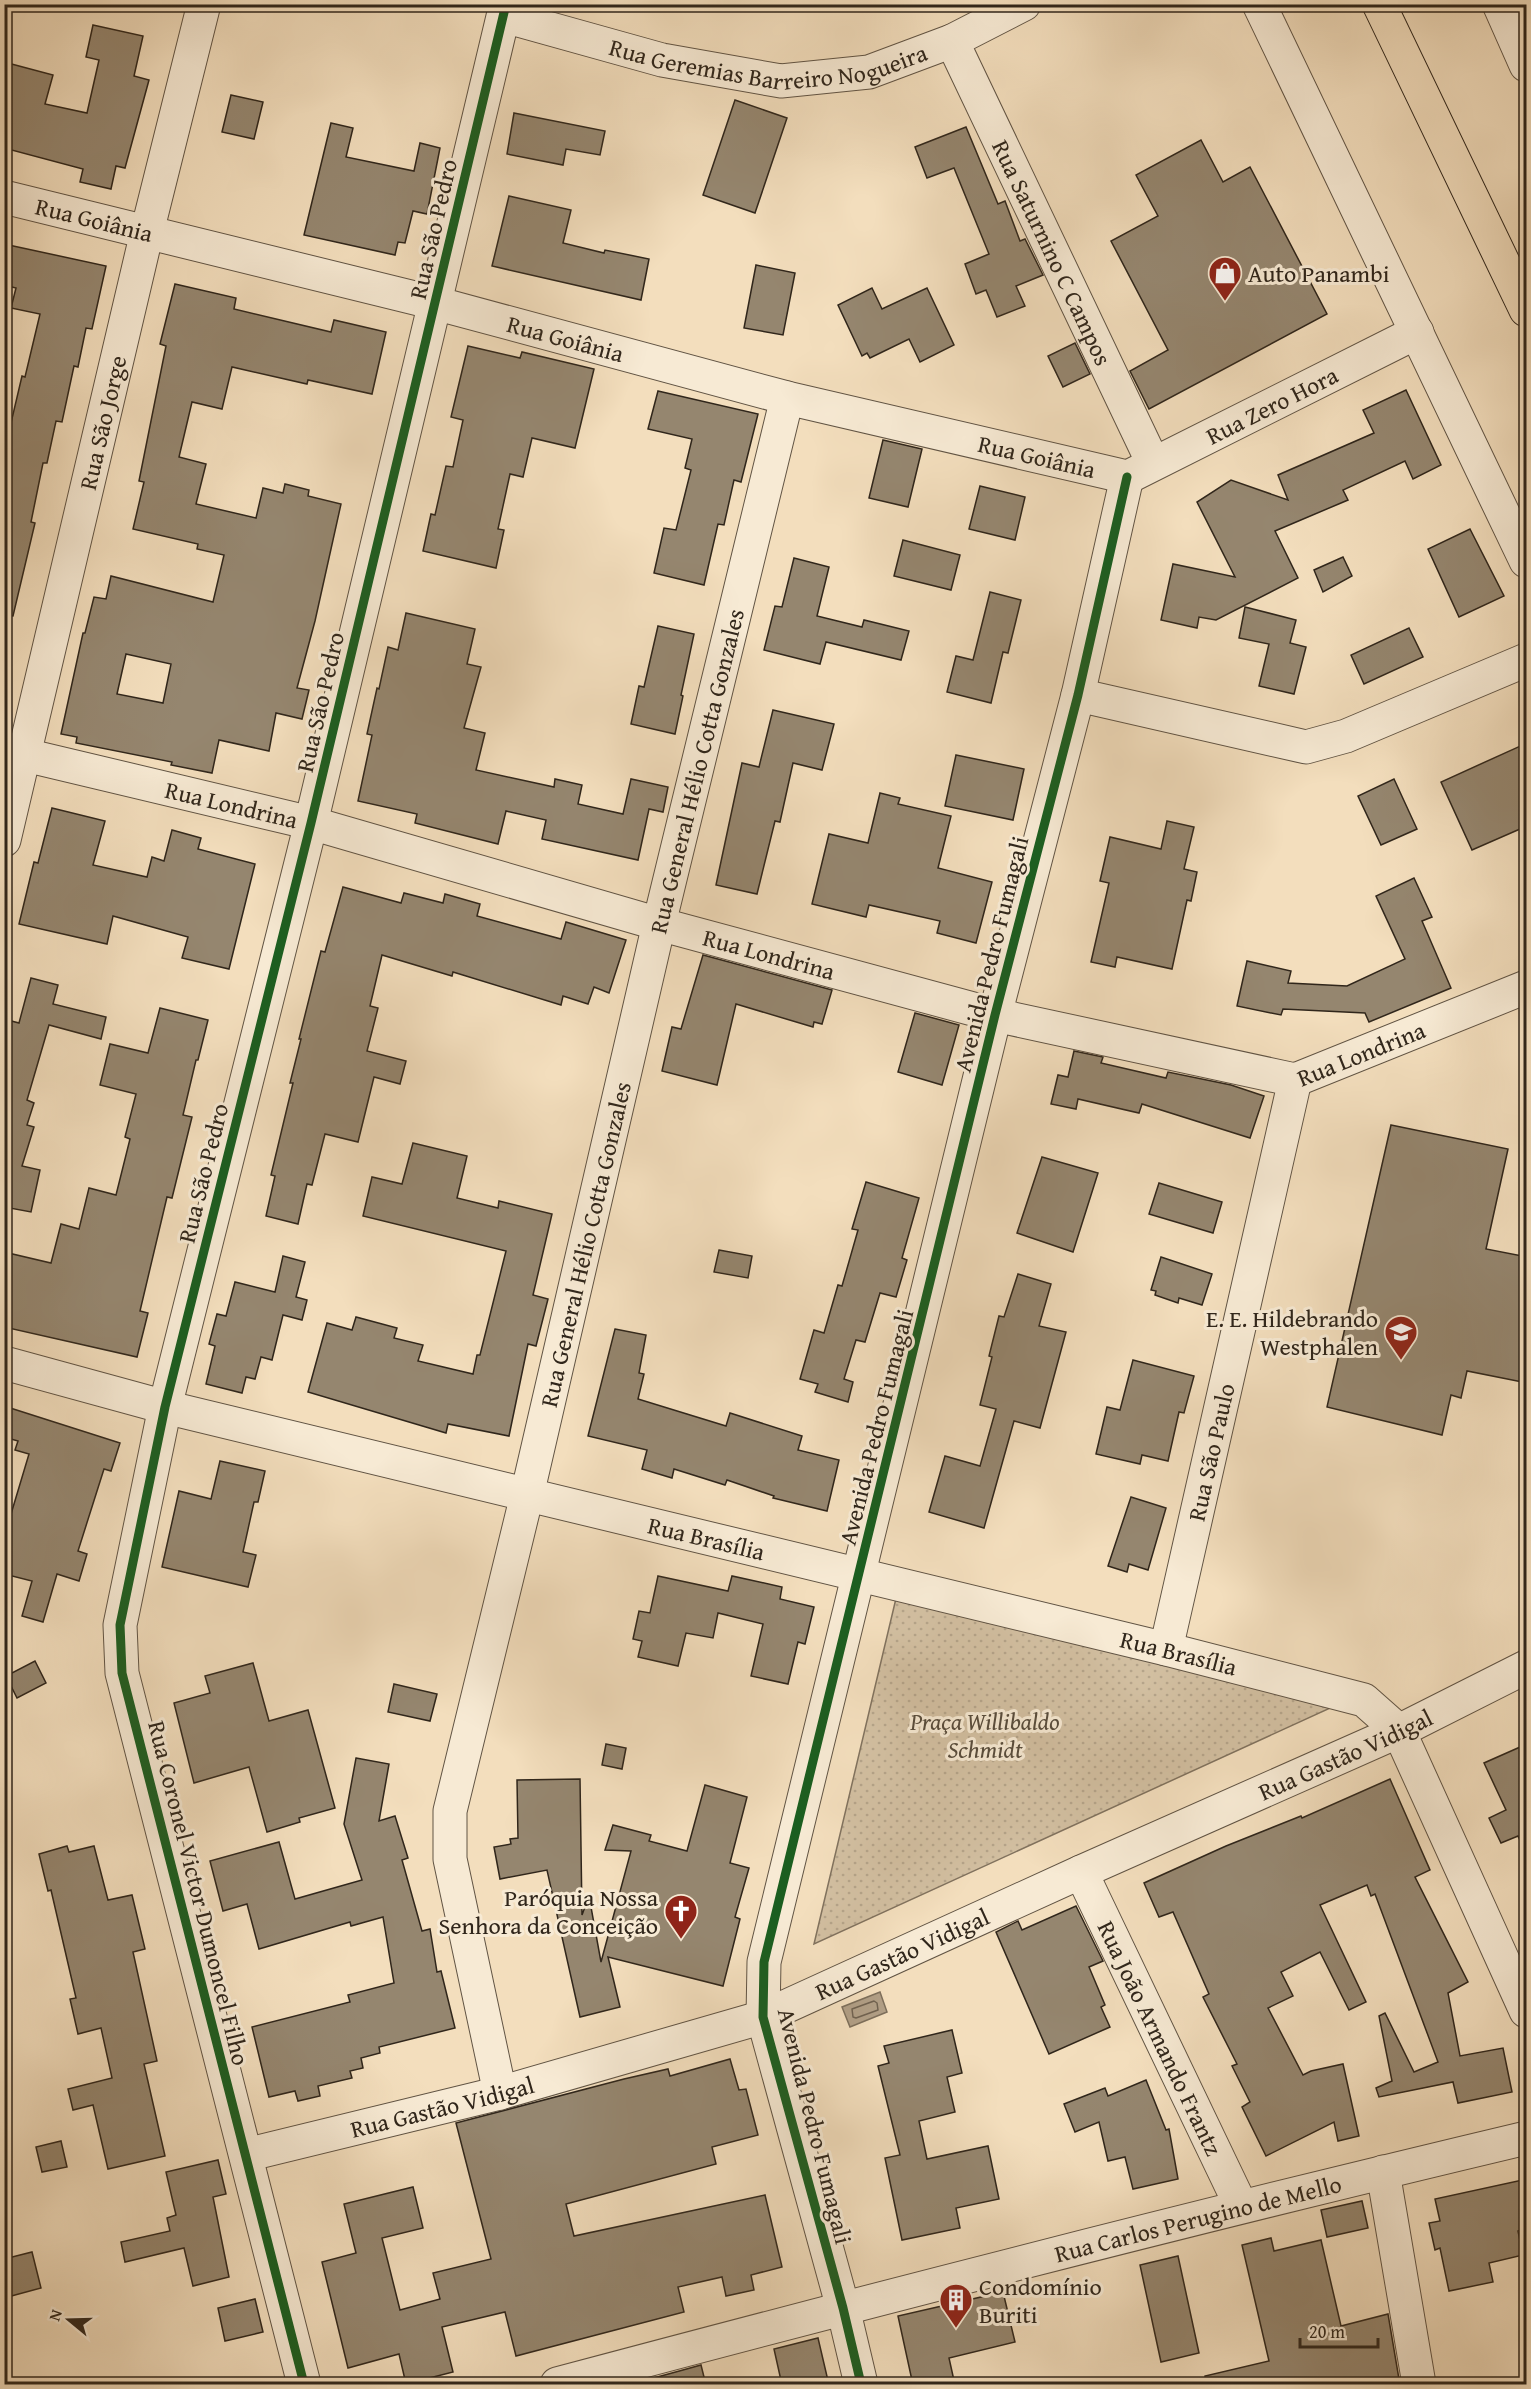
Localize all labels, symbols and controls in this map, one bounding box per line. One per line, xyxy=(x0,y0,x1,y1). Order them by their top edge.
street label: Rua Geremias Barreiro Nogueira xyxy=(605,27,929,61)
text: Rua Geremias Barreiro Nogueira xyxy=(605,29,932,99)
street label: Rua Saturnino C Campos xyxy=(984,134,1121,371)
street label: Rua São Pedro xyxy=(400,156,466,302)
street label: Rua Goiânia xyxy=(32,188,157,251)
shop icon: Auto Panambi xyxy=(1207,255,1243,302)
place label: Auto Panambi xyxy=(1248,256,1390,291)
street label: Rua Goiânia xyxy=(503,306,628,371)
street label: Rua São Jorge xyxy=(70,352,135,493)
street label: Rua Zero Hora xyxy=(1200,357,1344,453)
street label: Rua Goiânia xyxy=(975,425,1100,487)
street label: Rua General Hélio Cotta Gonzales xyxy=(640,605,753,937)
street label: Rua São Pedro xyxy=(287,629,353,775)
street label: Rua Londrina xyxy=(162,771,302,837)
street label: Avenida Pedro Fumagali xyxy=(945,832,1037,1076)
street label: Rua Londrina xyxy=(699,919,840,989)
street label: Rua Londrina xyxy=(1292,1012,1431,1095)
street label: Rua General Hélio Cotta Gonzales xyxy=(530,1078,640,1410)
street label: Rua São Pedro xyxy=(169,1099,237,1247)
place label: E. E. Hildebrando Westphalen xyxy=(1206,1301,1379,1364)
street label: Avenida Pedro Fumagali xyxy=(830,1305,922,1549)
school or university icon: E. E. Hildebrando Westphalen xyxy=(1383,1314,1419,1361)
street label: Rua São Paulo xyxy=(1178,1380,1243,1524)
street label: Rua Brasília xyxy=(644,1507,769,1569)
street label: Rua Brasília xyxy=(1117,1621,1242,1684)
street label: Rua Gastão Vidigal xyxy=(1252,1699,1439,1809)
park label: Praça Willibaldo Schmidt xyxy=(909,1704,1060,1767)
street label: Rua Coronel Victor Dumoncel Filho xyxy=(139,1717,259,2069)
place label: Paróquia Nossa Senhora da Conceição xyxy=(438,1880,659,1943)
church icon: Paróquia Nossa Senhora da Conceição xyxy=(663,1893,699,1940)
street label: Rua Gastão Vidigal xyxy=(809,1899,995,2009)
street label: Rua João Armando Frantz xyxy=(1089,1915,1232,2161)
street label: Avenida Pedro Fumagali xyxy=(769,2004,861,2248)
street label: Rua Gastão Vidigal xyxy=(347,2067,538,2146)
street label: Rua Carlos Perugino de Mello xyxy=(1051,2166,1345,2271)
place label: Condomínio Buriti xyxy=(979,2269,1102,2332)
building icon: Condomínio Buriti xyxy=(938,2282,974,2329)
north arrow xyxy=(39,2290,99,2350)
text: N xyxy=(42,2306,68,2324)
scale bar xyxy=(1300,2311,1378,2349)
text: 20 m xyxy=(1309,2318,1345,2345)

